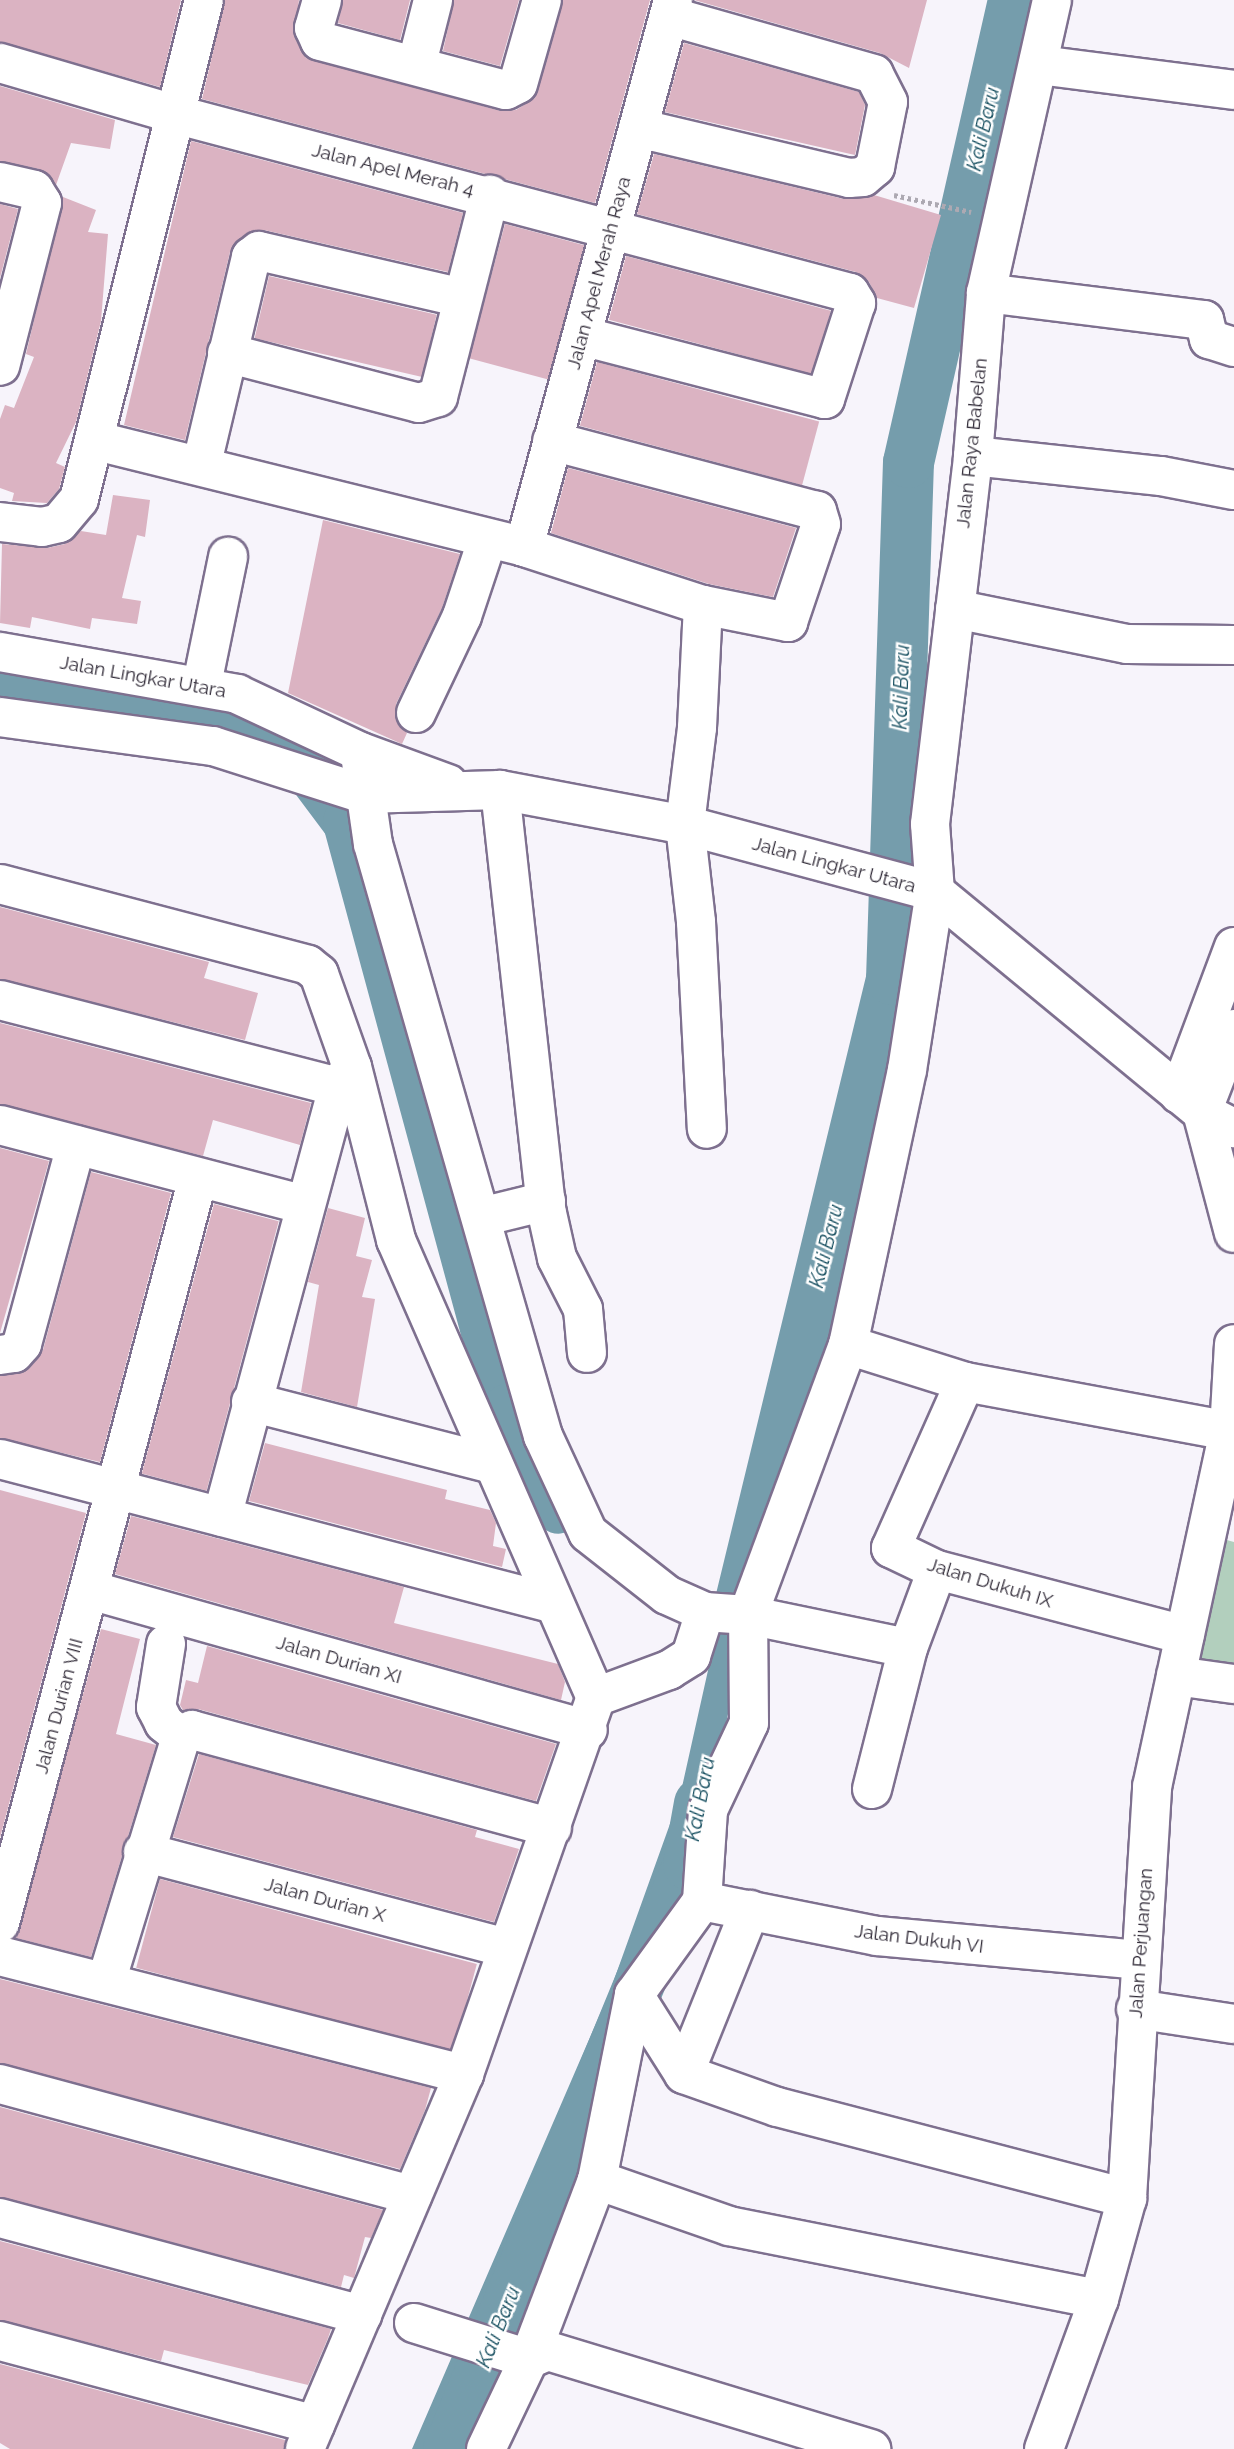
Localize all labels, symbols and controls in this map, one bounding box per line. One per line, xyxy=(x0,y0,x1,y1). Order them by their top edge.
water label: Kali Baru xyxy=(961,85,1005,173)
street label: Jalan Apel Merah 4 xyxy=(309,139,477,201)
street label: Jalan Apel Merah Raya xyxy=(562,174,636,372)
street label: Jalan Raya Babelan xyxy=(952,357,992,529)
water label: Kali Baru xyxy=(887,644,915,730)
street label: Jalan Lingkar Utara xyxy=(58,651,228,703)
street label: Jalan Lingkar Utara xyxy=(750,832,918,898)
water label: Kali Baru xyxy=(803,1202,849,1290)
street label: Jalan Dukuh IX xyxy=(925,1553,1055,1613)
street label: Jalan Durian XI xyxy=(274,1631,404,1689)
street label: Jalan Durian VIII xyxy=(30,1636,88,1776)
water label: Kali Baru xyxy=(680,1755,720,1843)
street label: Jalan Perjuangan xyxy=(1124,1867,1158,2019)
street label: Jalan Durian X xyxy=(262,1873,388,1927)
street label: Jalan Dukuh VI xyxy=(853,1920,985,1958)
water label: Kali Baru xyxy=(470,2283,526,2371)

